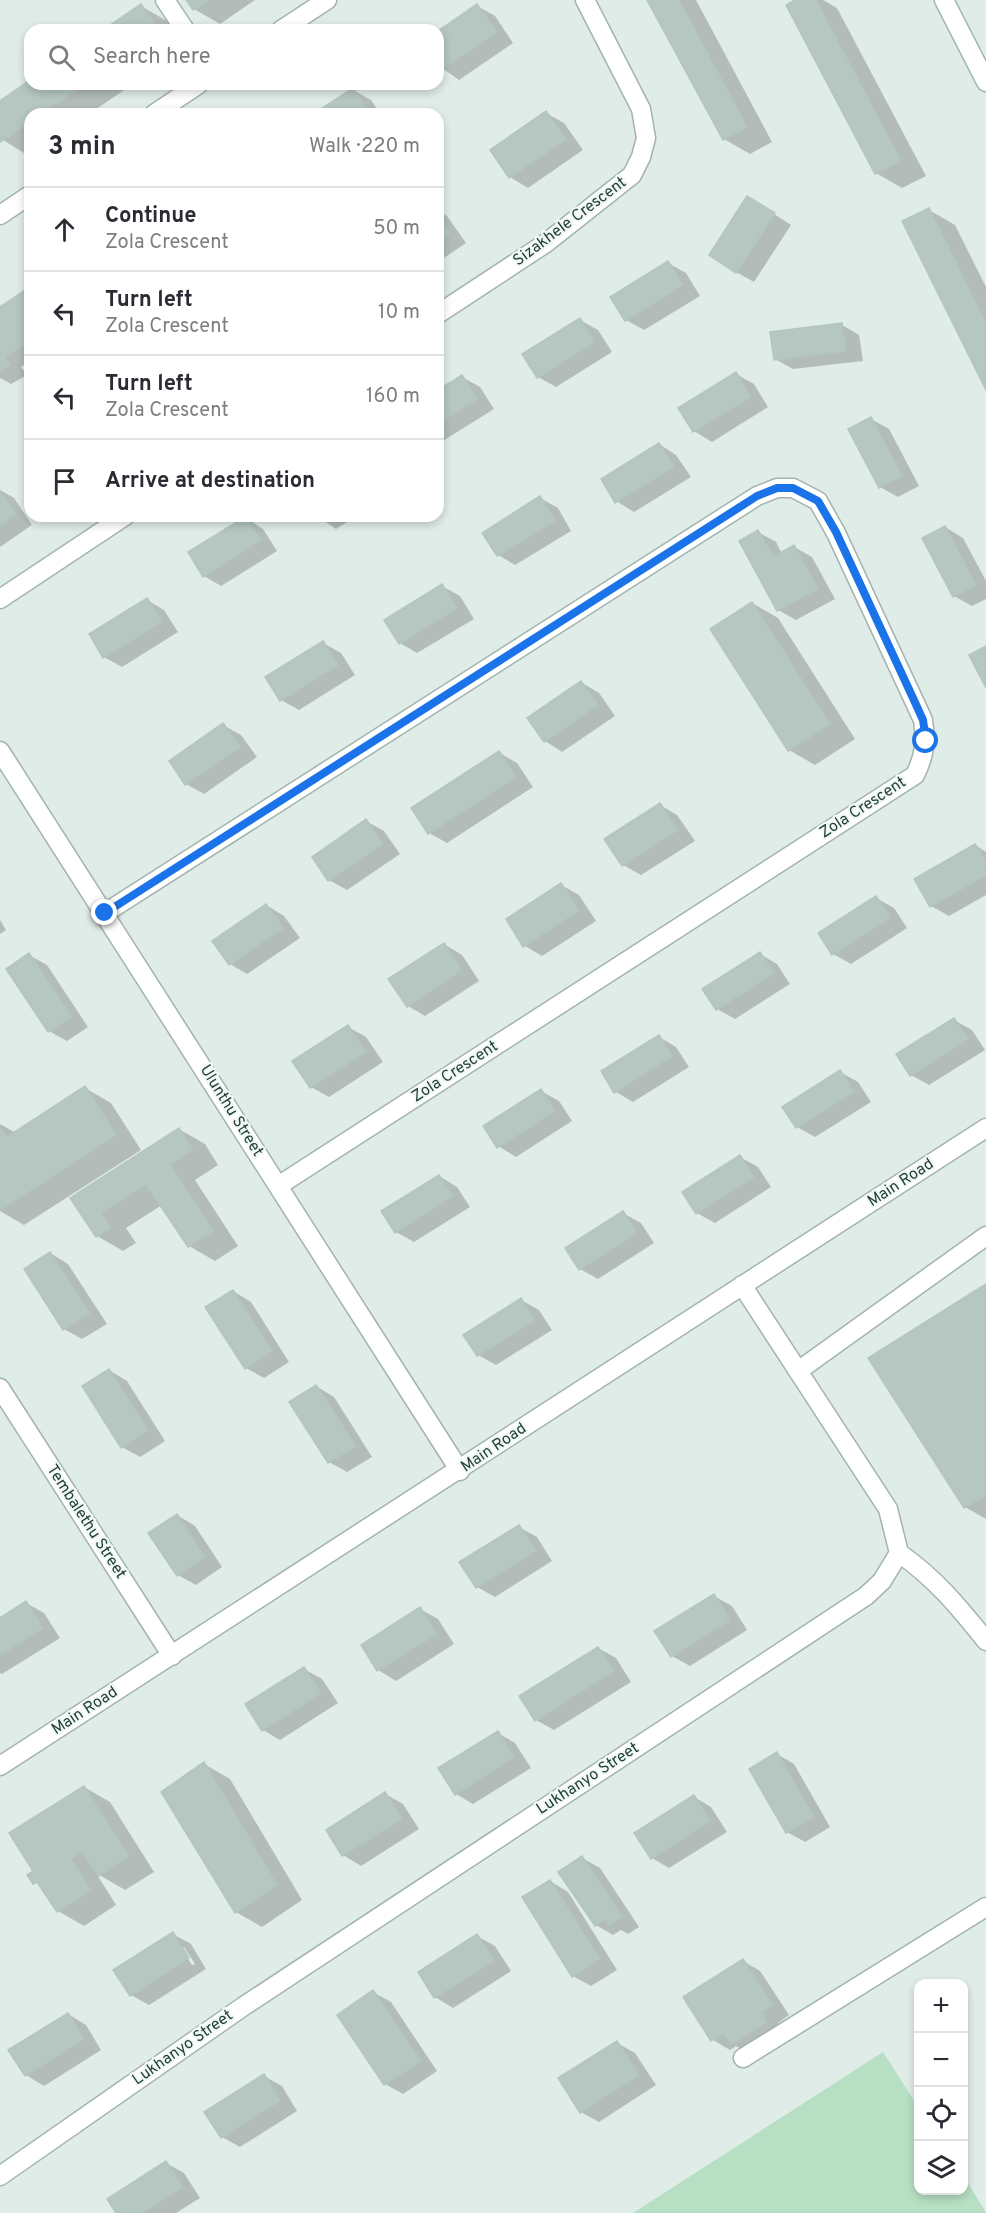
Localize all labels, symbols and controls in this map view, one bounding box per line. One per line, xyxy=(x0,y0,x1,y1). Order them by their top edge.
search box xyxy=(24,24,444,90)
icon: search xyxy=(45,41,78,74)
text: Search here xyxy=(93,44,211,71)
text: 3 min xyxy=(48,131,116,164)
text: Walk · 220 m xyxy=(309,134,420,160)
street label: Sizakhele Crescent xyxy=(509,173,631,271)
text: Continue xyxy=(105,203,196,230)
icon: ahead xyxy=(48,213,81,246)
text: 50 m xyxy=(373,216,420,242)
text: Zola Crescent xyxy=(105,230,229,256)
text: Turn left xyxy=(105,287,193,314)
icon: left xyxy=(48,297,81,330)
text: 10 m xyxy=(378,300,420,326)
text: Zola Crescent xyxy=(105,314,229,340)
text: Turn left xyxy=(105,371,193,398)
icon: left xyxy=(48,381,81,414)
text: 160 m xyxy=(366,384,420,410)
text: Zola Crescent xyxy=(105,398,229,424)
icon: arrive xyxy=(48,465,81,498)
text: Arrive at destination xyxy=(105,468,315,495)
route start xyxy=(912,727,938,753)
street label: Zola Crescent xyxy=(816,773,910,843)
route end xyxy=(91,899,117,925)
street label: Zola Crescent xyxy=(408,1037,502,1107)
street label: Ulunthu Street xyxy=(195,1061,267,1161)
street label: Main Road xyxy=(864,1154,938,1212)
street label: Main Road xyxy=(457,1419,531,1477)
street label: Tembalethu Street xyxy=(42,1461,130,1583)
street label: Main Road xyxy=(48,1682,122,1740)
street label: Lukhanyo Street xyxy=(533,1738,643,1820)
map controls xyxy=(914,1979,968,2195)
button: + xyxy=(914,1979,968,2033)
street label: Lukhanyo Street xyxy=(129,2006,237,2090)
button: − xyxy=(914,2033,968,2087)
button: locate xyxy=(914,2087,968,2141)
button: layers xyxy=(914,2141,968,2195)

